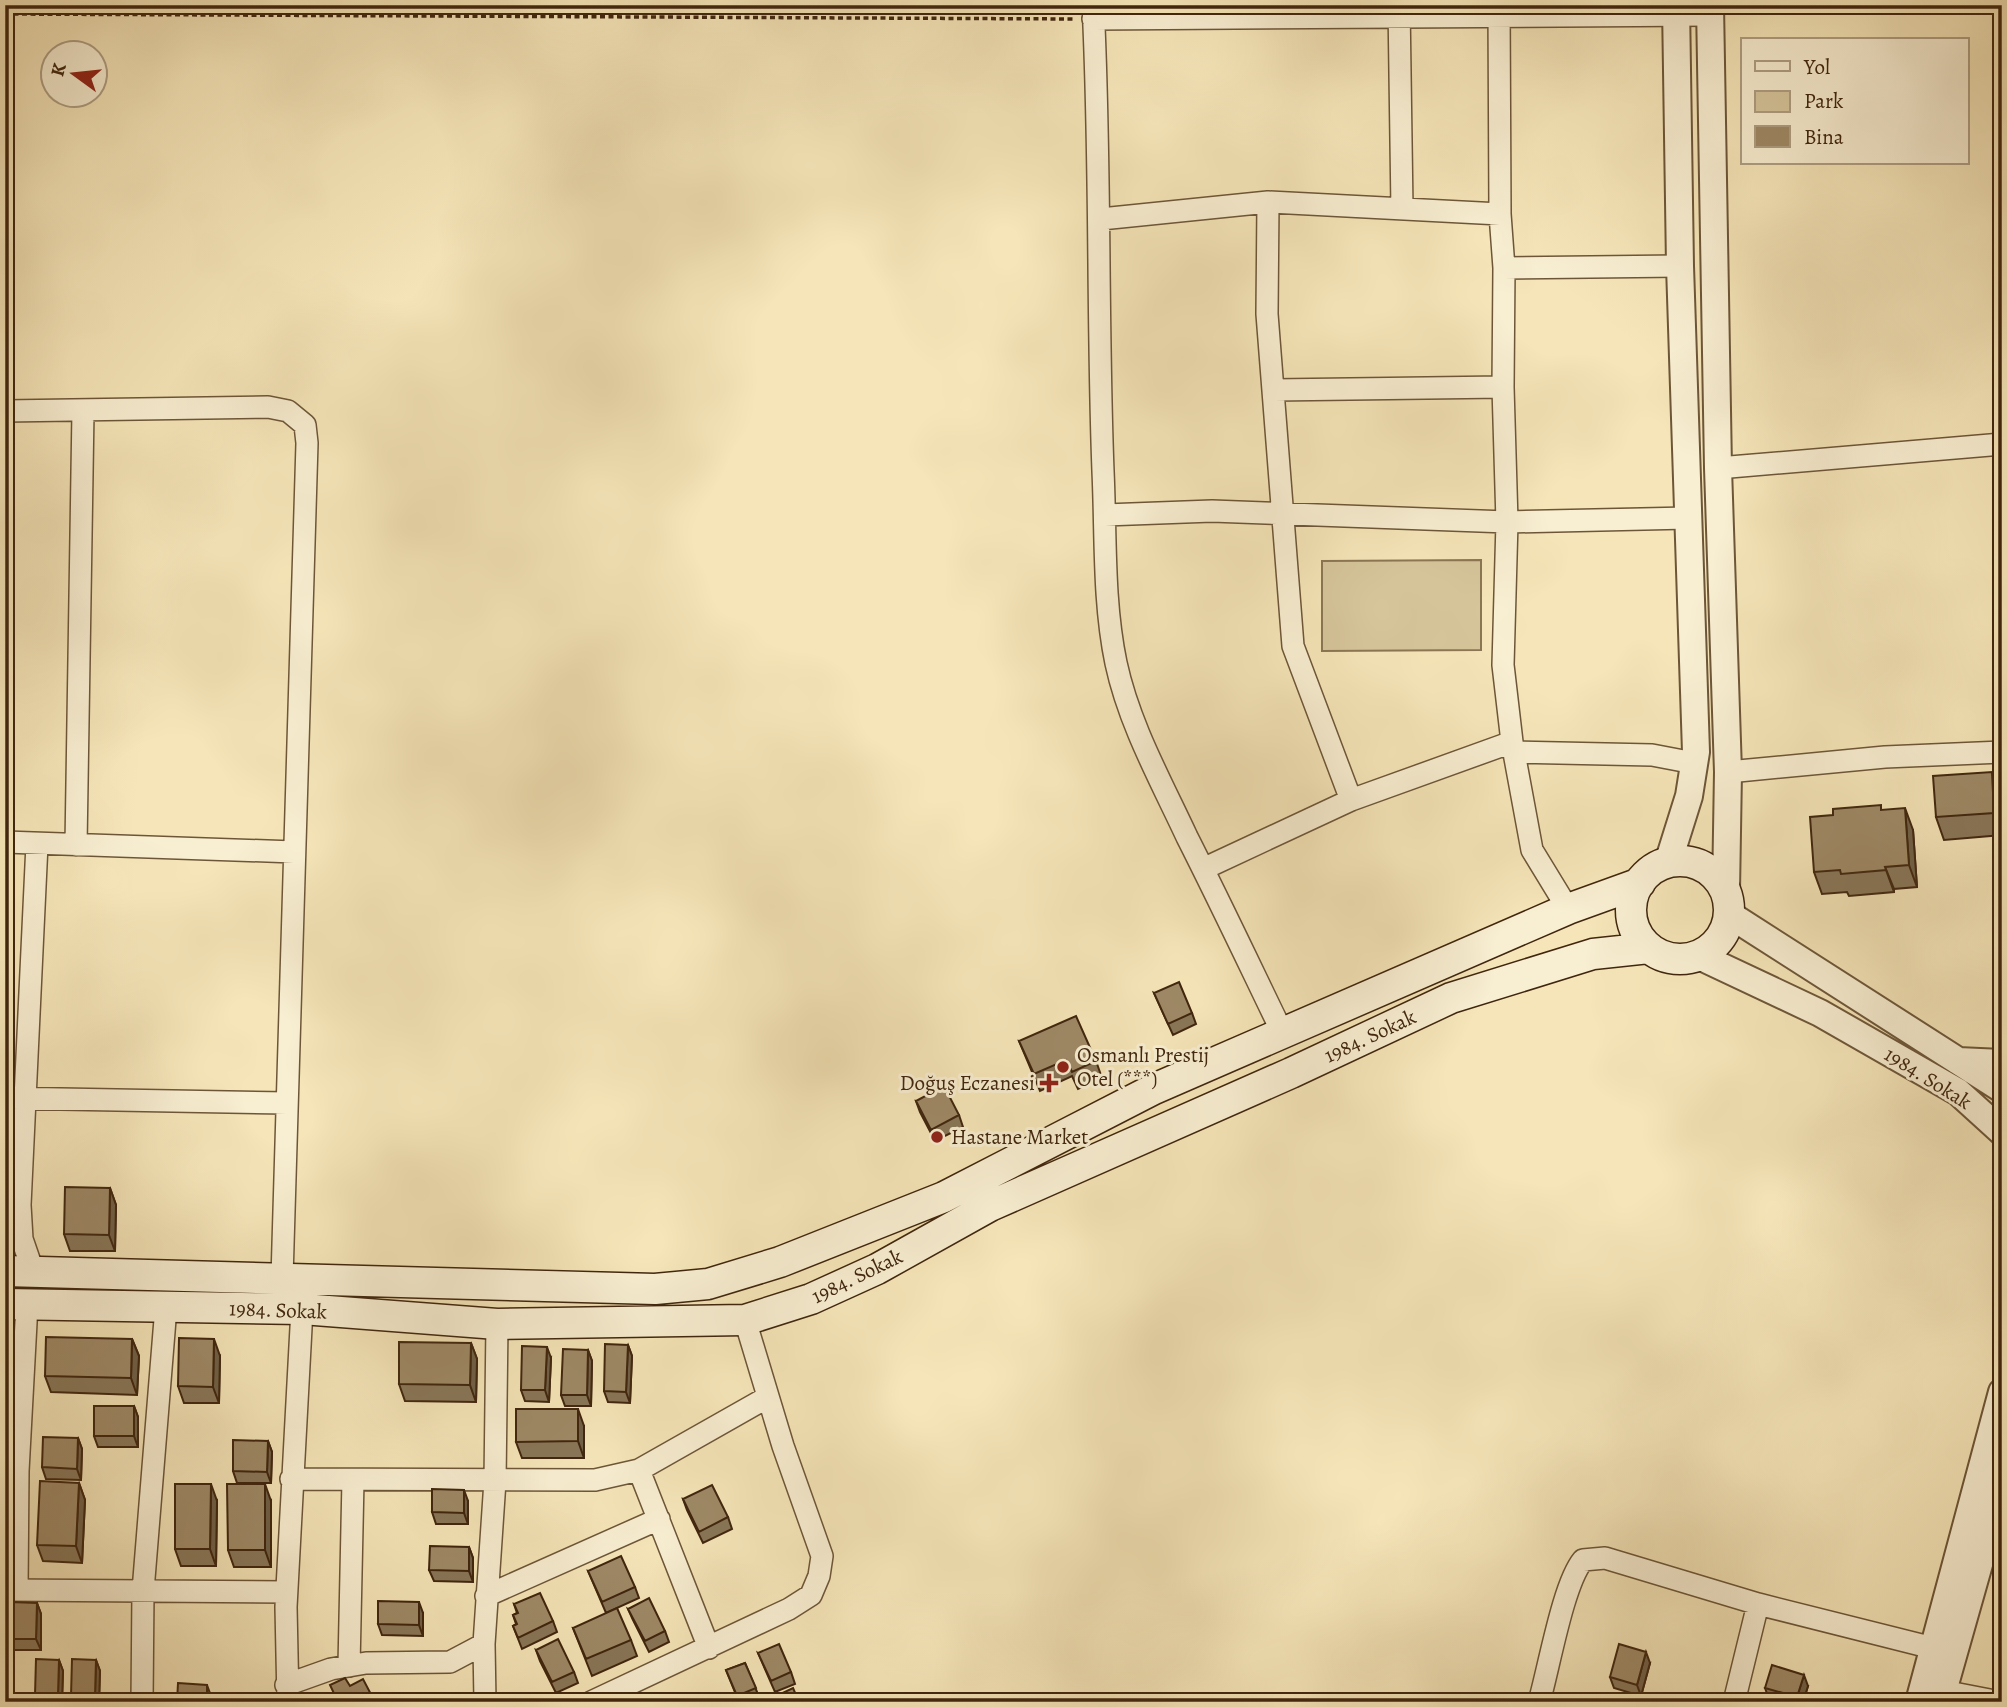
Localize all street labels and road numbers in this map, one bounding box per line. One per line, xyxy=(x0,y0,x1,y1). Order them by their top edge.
street label: 1984. Sokak xyxy=(1320,1002,1421,1069)
street label: 1984. Sokak xyxy=(1879,1040,1977,1116)
street label: 1984. Sokak xyxy=(807,1242,908,1310)
street label: 1984. Sokak xyxy=(229,1294,328,1326)

